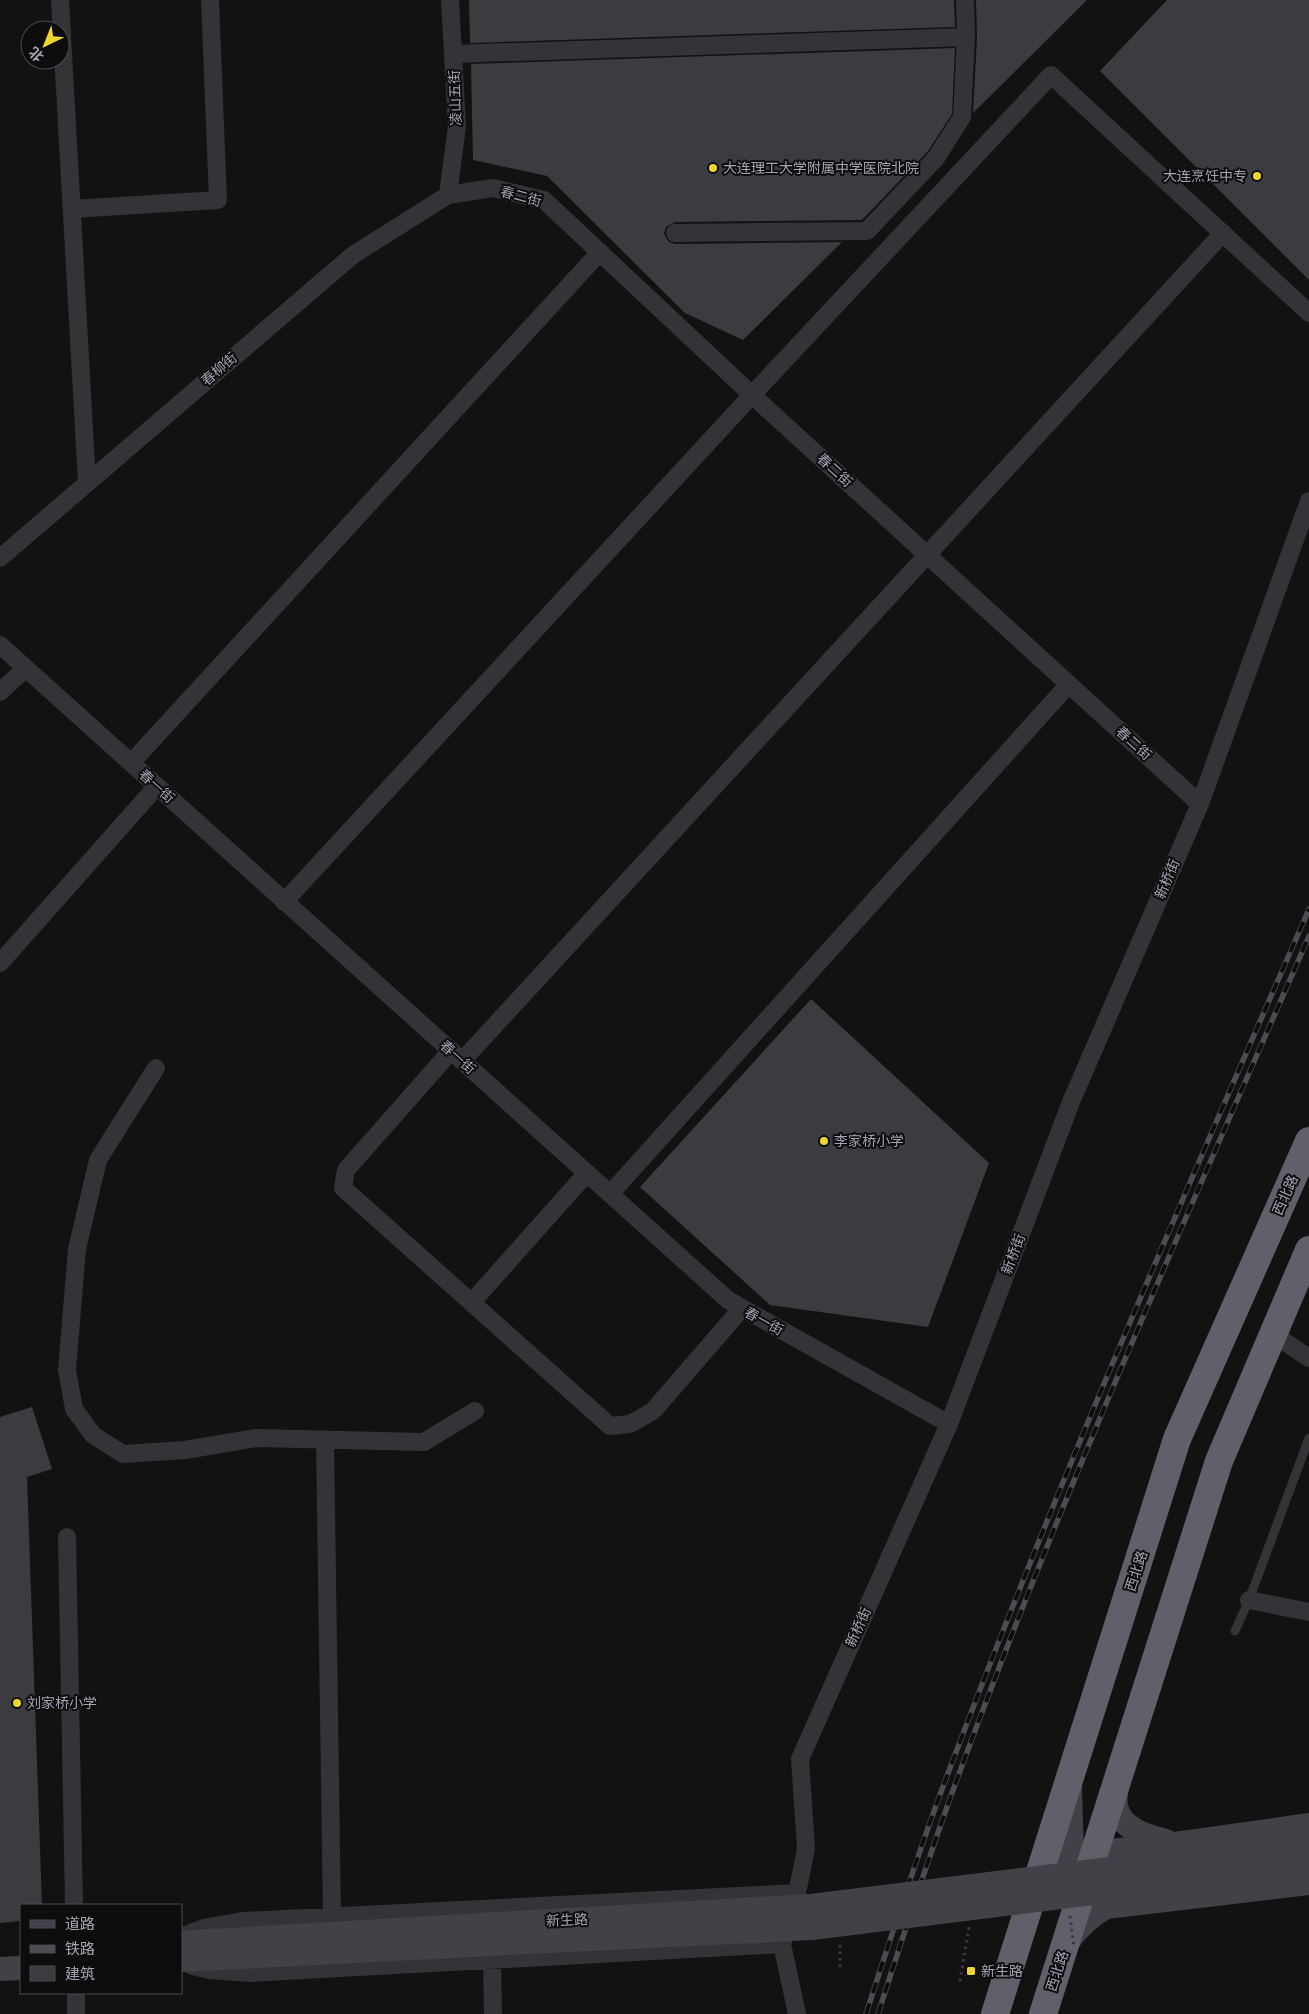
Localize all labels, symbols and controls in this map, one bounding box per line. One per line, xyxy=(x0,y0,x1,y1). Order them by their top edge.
north arrow xyxy=(20,20,70,70)
text: 北 xyxy=(25,43,47,66)
street label: 凌山五街 xyxy=(445,70,465,126)
place label: 大连理工大学附属中学医院北院 xyxy=(723,159,919,177)
marker: 大连理工大学附属中学医院北院 xyxy=(707,162,719,174)
place label: 大连烹饪中专 xyxy=(1163,167,1247,185)
marker: 大连烹饪中专 xyxy=(1251,170,1263,182)
street label: 春二街 xyxy=(498,182,544,210)
street label: 春柳街 xyxy=(197,348,241,390)
street label: 春二街 xyxy=(813,449,857,491)
street label: 春二街 xyxy=(1112,722,1156,764)
street label: 春一街 xyxy=(135,765,179,807)
street label: 新桥街 xyxy=(1151,856,1183,902)
street label: 春一街 xyxy=(436,1036,480,1078)
place label: 李家桥小学 xyxy=(834,1132,904,1150)
marker: 李家桥小学 xyxy=(818,1135,830,1147)
street label: 西北路 xyxy=(1268,1172,1302,1218)
street label: 新桥街 xyxy=(997,1231,1029,1277)
street label: 春一街 xyxy=(741,1303,787,1339)
street label: 西北路 xyxy=(1121,1548,1151,1594)
street label: 新桥街 xyxy=(841,1604,875,1650)
place label: 刘家桥小学 xyxy=(27,1694,97,1712)
marker: 刘家桥小学 xyxy=(11,1697,23,1709)
legend xyxy=(20,1904,182,1994)
street label: 新生路 xyxy=(546,1910,588,1930)
text: 道路 xyxy=(65,1913,95,1934)
text: 铁路 xyxy=(65,1938,95,1959)
street label: 西北路 xyxy=(1042,1948,1072,1994)
place label: 新生路 xyxy=(981,1962,1023,1980)
text: 建筑 xyxy=(65,1963,95,1984)
marker: 新生路 xyxy=(965,1965,977,1977)

